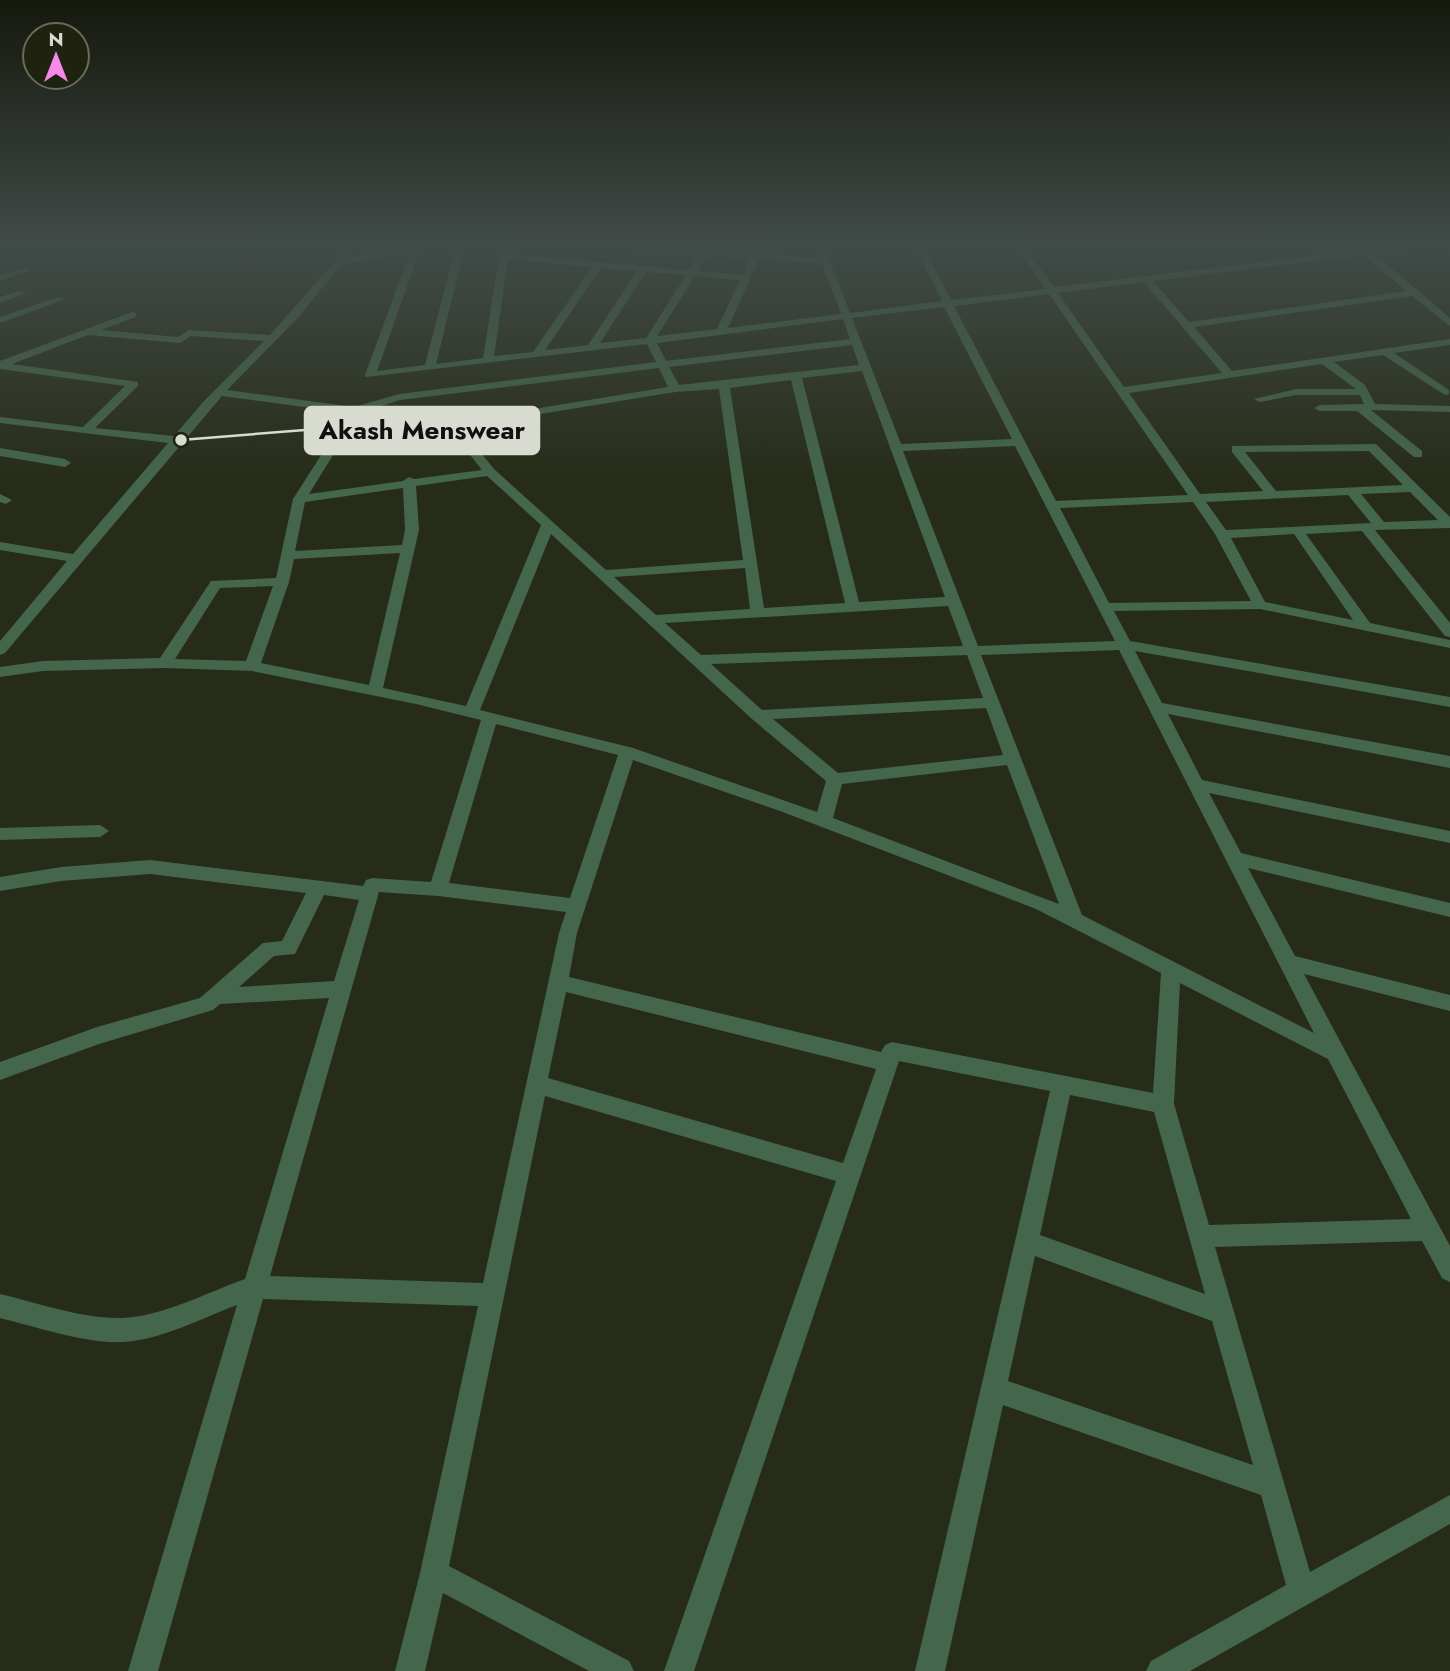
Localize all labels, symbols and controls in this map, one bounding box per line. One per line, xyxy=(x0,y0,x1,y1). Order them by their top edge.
north arrow xyxy=(21,21,91,91)
text: N xyxy=(48,26,64,53)
callout: Akash Menswear xyxy=(305,407,539,454)
text: Akash Menswear xyxy=(318,411,525,449)

